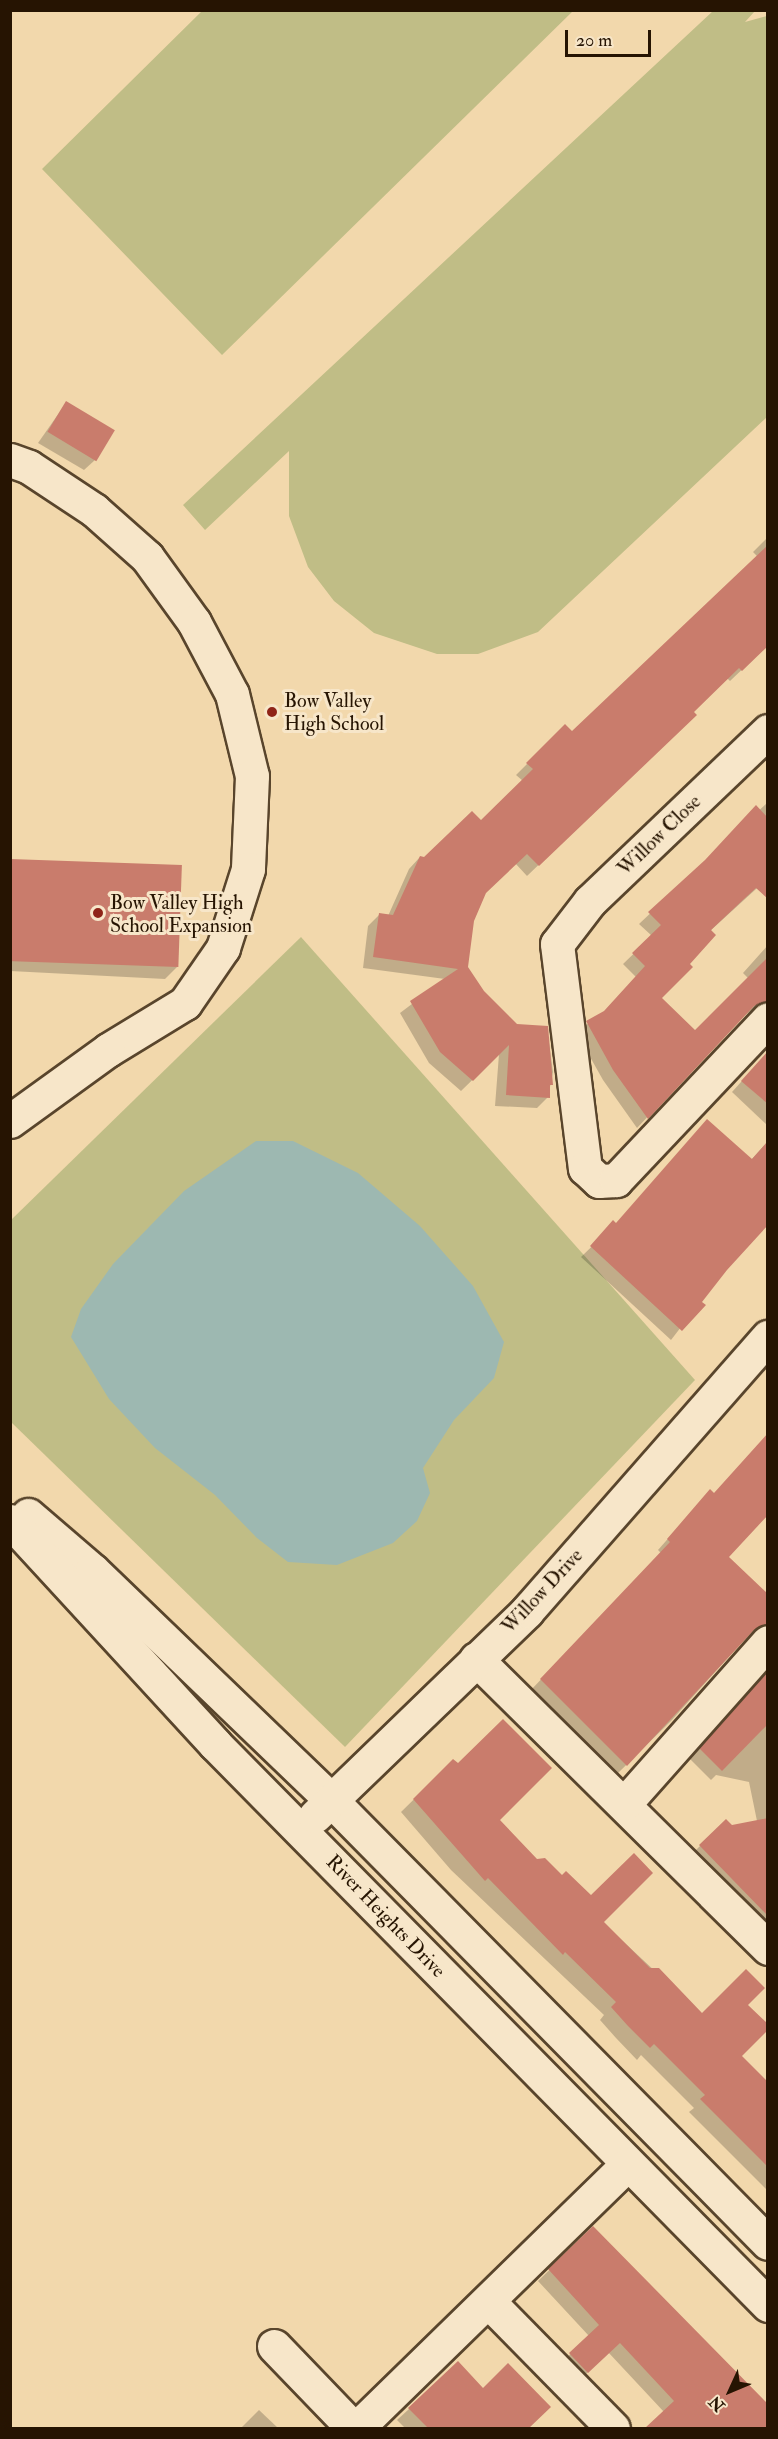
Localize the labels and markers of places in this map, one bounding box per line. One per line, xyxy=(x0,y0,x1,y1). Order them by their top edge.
place label: Bow Valley High School xyxy=(284,688,384,735)
marker: Bow Valley High School xyxy=(265,705,279,719)
place label: Bow Valley High School Expansion xyxy=(110,890,252,937)
marker: Bow Valley High School Expansion xyxy=(91,906,105,920)

